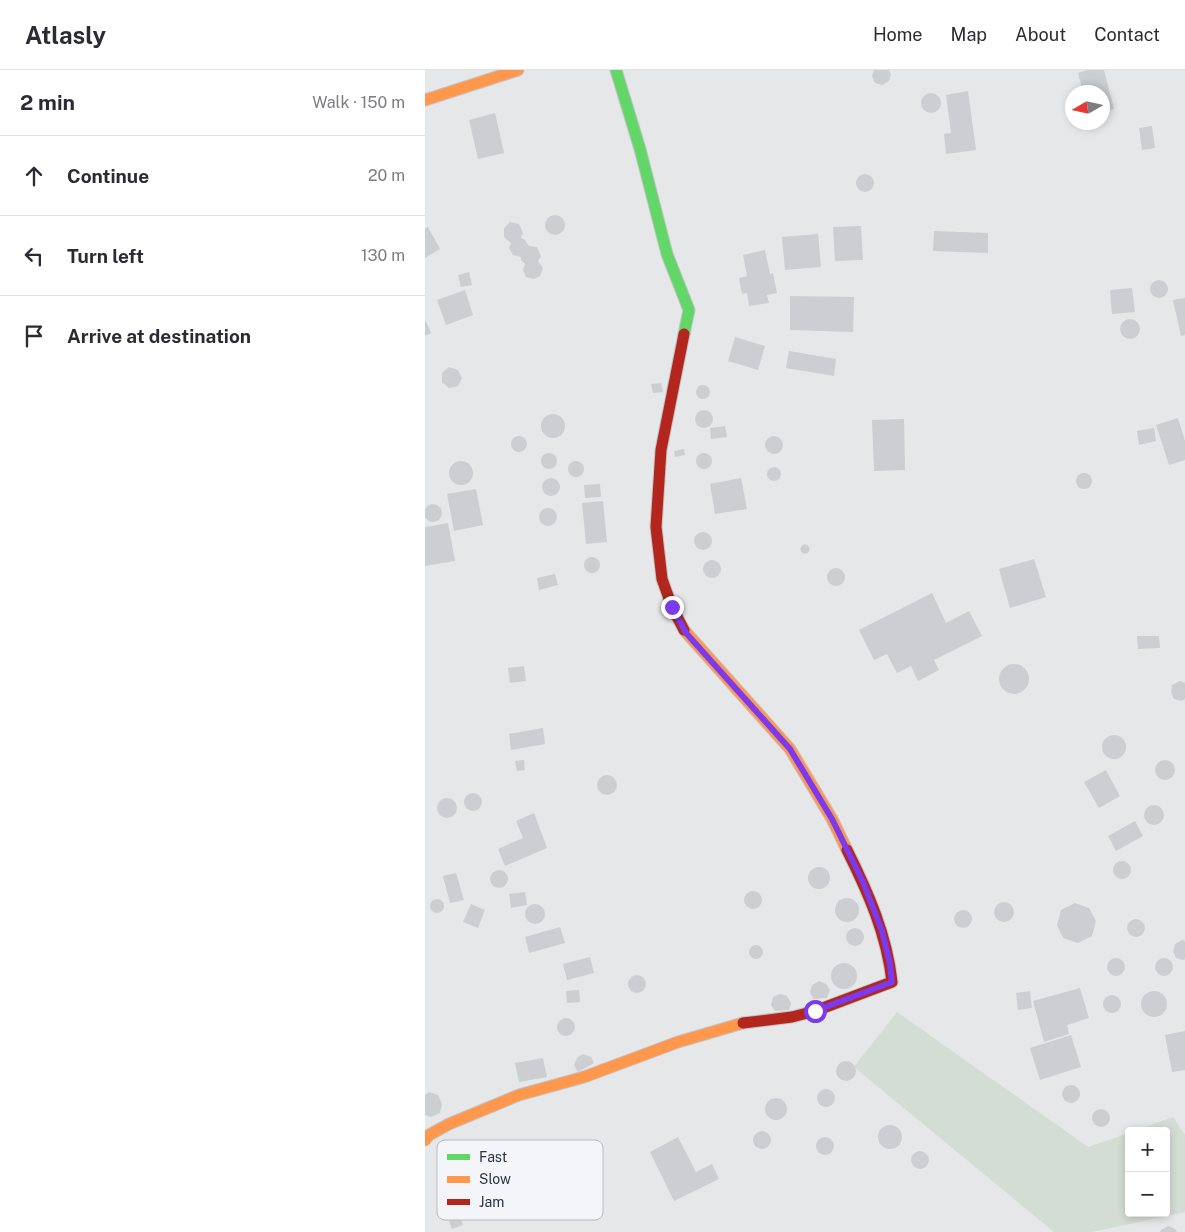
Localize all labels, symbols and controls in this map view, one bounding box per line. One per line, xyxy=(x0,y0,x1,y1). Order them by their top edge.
text: Atlasly xyxy=(25,21,106,49)
text: Home xyxy=(873,24,923,45)
text: Map xyxy=(951,24,987,45)
text: About xyxy=(1015,24,1066,45)
text: Contact xyxy=(1094,24,1160,45)
north arrow xyxy=(1065,85,1110,130)
text: 2 min xyxy=(20,90,75,115)
text: Walk · 150 m xyxy=(312,93,405,112)
icon: ahead xyxy=(20,162,48,190)
text: Continue xyxy=(67,165,149,187)
text: 20 m xyxy=(368,166,405,185)
icon: left xyxy=(20,242,48,270)
text: Turn left xyxy=(67,245,144,267)
text: 130 m xyxy=(361,246,405,265)
icon: arrive xyxy=(20,322,48,350)
text: Arrive at destination xyxy=(67,325,251,347)
route end xyxy=(661,596,684,619)
route start xyxy=(804,1000,827,1023)
map controls xyxy=(1125,1127,1170,1217)
button: + xyxy=(1125,1127,1170,1172)
legend xyxy=(437,1140,603,1220)
text: Fast xyxy=(479,1149,507,1165)
text: Slow xyxy=(479,1171,511,1187)
button: − xyxy=(1125,1172,1170,1217)
text: Jam xyxy=(479,1194,504,1210)

